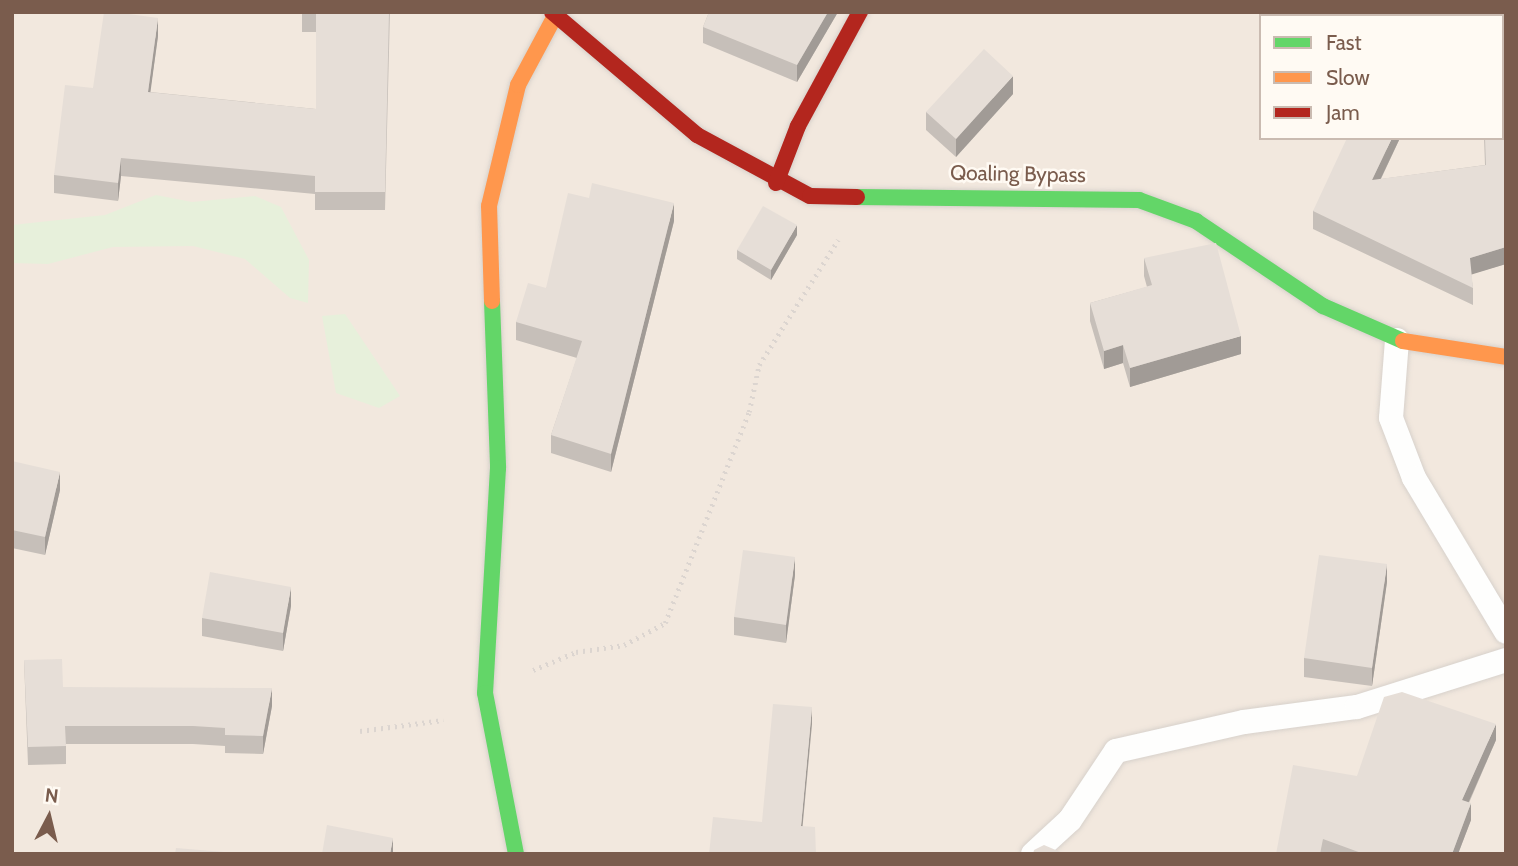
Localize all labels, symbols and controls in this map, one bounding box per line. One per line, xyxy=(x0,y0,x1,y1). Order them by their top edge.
legend xyxy=(1259,14,1504,140)
text: Fast xyxy=(1326,30,1362,55)
text: Slow xyxy=(1326,65,1370,90)
text: Jam xyxy=(1326,100,1360,125)
street label: Qoaling Bypass xyxy=(950,160,1086,188)
north arrow xyxy=(14,782,84,852)
text: N xyxy=(44,783,60,808)

